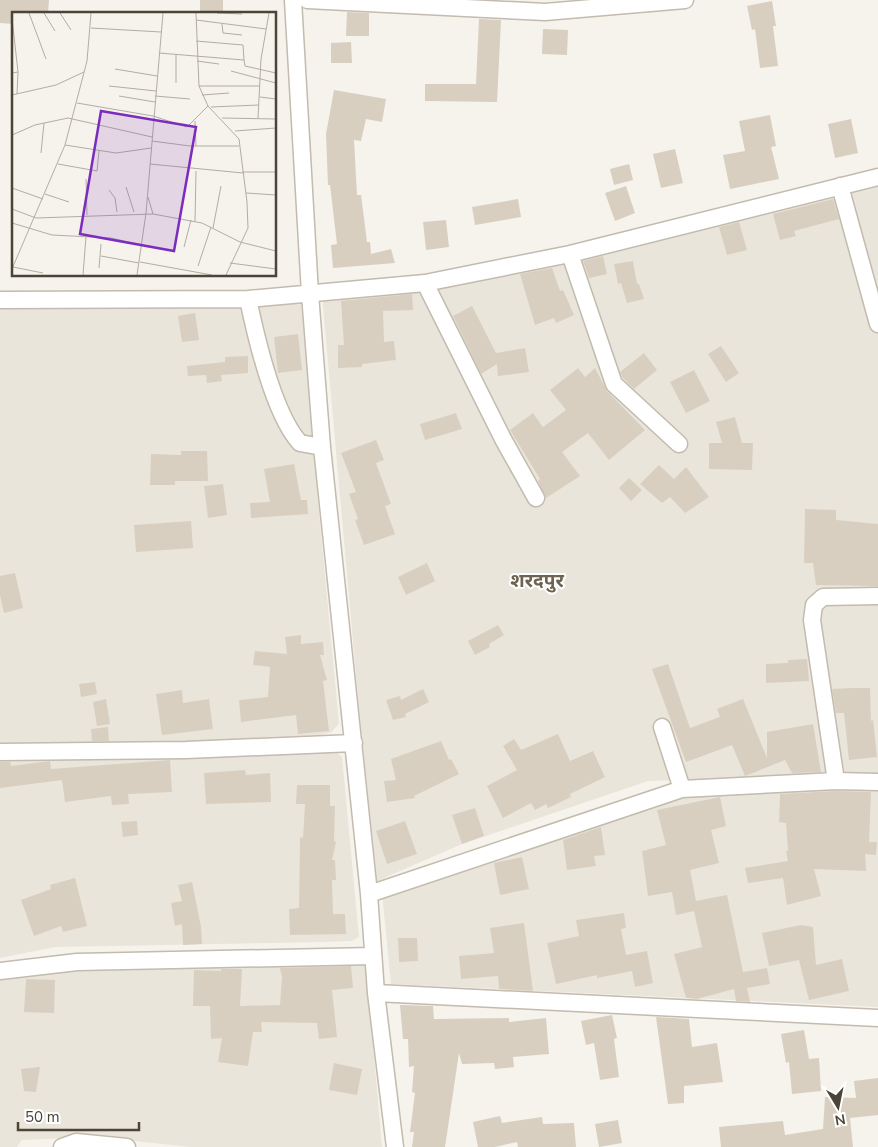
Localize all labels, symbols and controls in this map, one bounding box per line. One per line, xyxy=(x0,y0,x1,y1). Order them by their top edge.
inset map xyxy=(12,12,276,276)
district label: शरदपुर xyxy=(510,568,564,594)
north arrow xyxy=(813,1082,863,1132)
scale bar xyxy=(18,1100,139,1132)
text: 50 m xyxy=(25,1107,60,1127)
text: N xyxy=(833,1109,847,1130)

